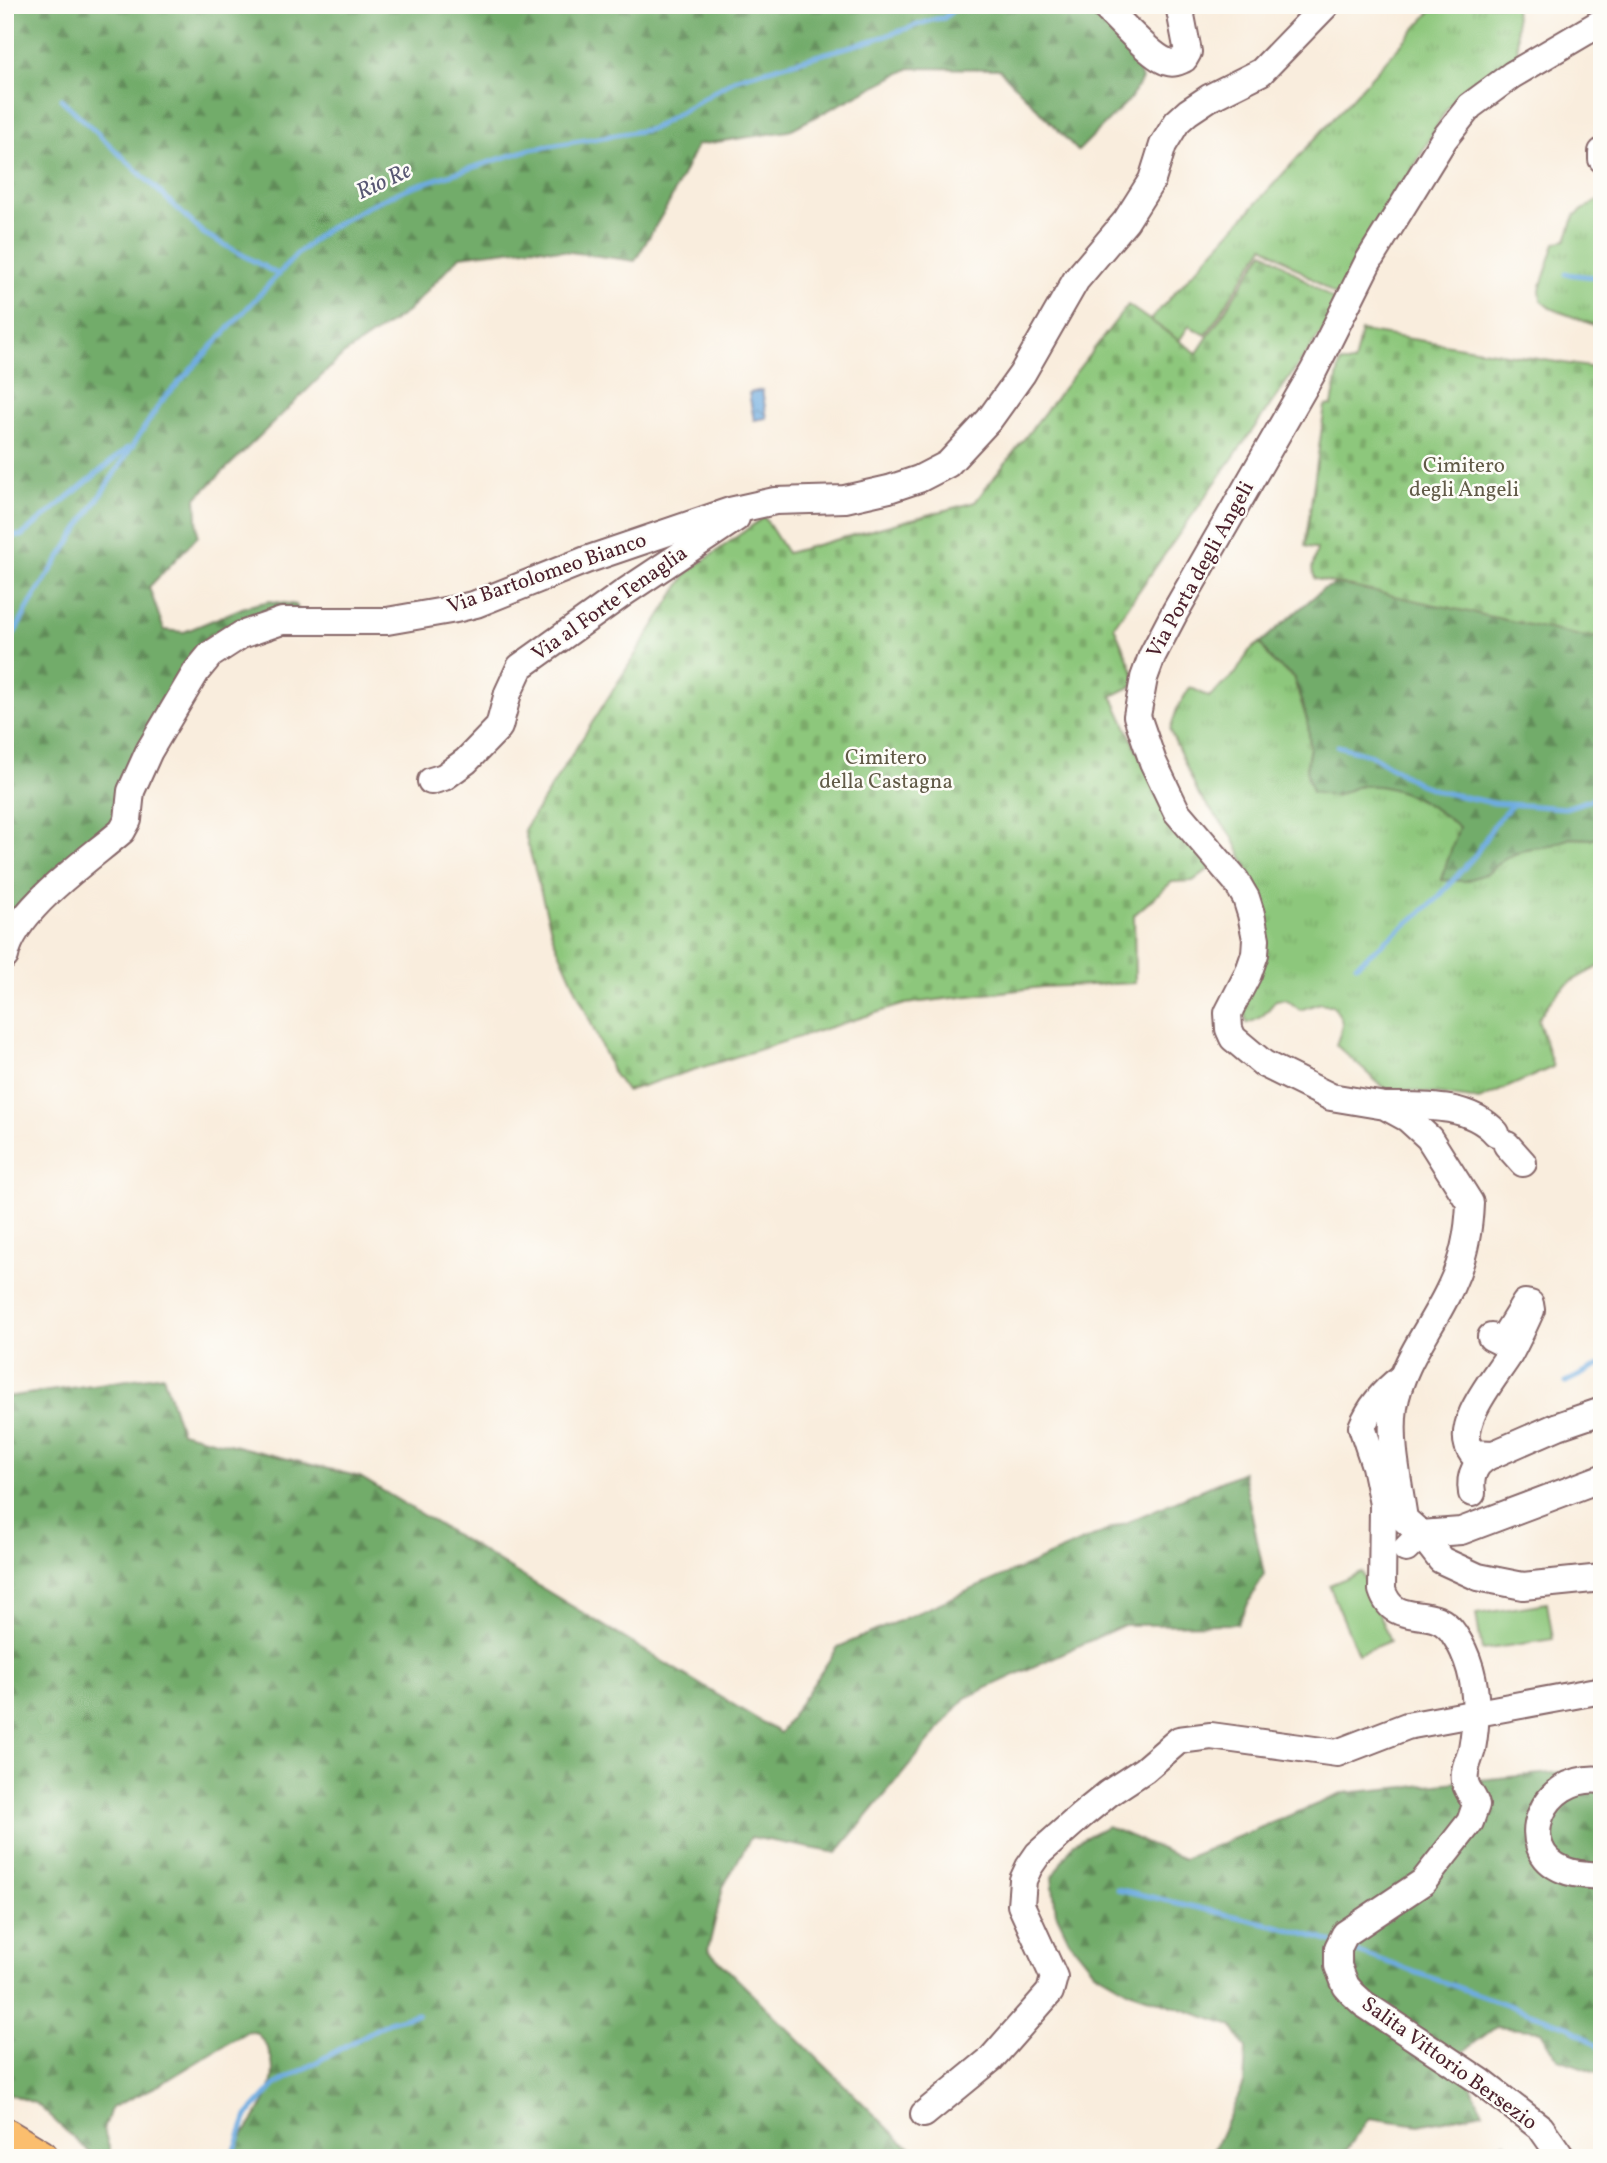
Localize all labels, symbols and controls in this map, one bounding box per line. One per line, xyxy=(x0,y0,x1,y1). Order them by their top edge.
water label: Rio Re xyxy=(351,155,417,209)
park label: Cimitero degli Angeli xyxy=(1409,452,1519,505)
street label: Via Porta degli Angeli xyxy=(1140,476,1262,664)
street label: Via Bartolomeo Bianco xyxy=(443,526,651,622)
street label: Via al Forte Tenaglia xyxy=(526,539,694,669)
park label: Cimitero della Castagna xyxy=(819,744,953,797)
street label: Salita Vittorio Bersezio xyxy=(1355,1990,1543,2138)

